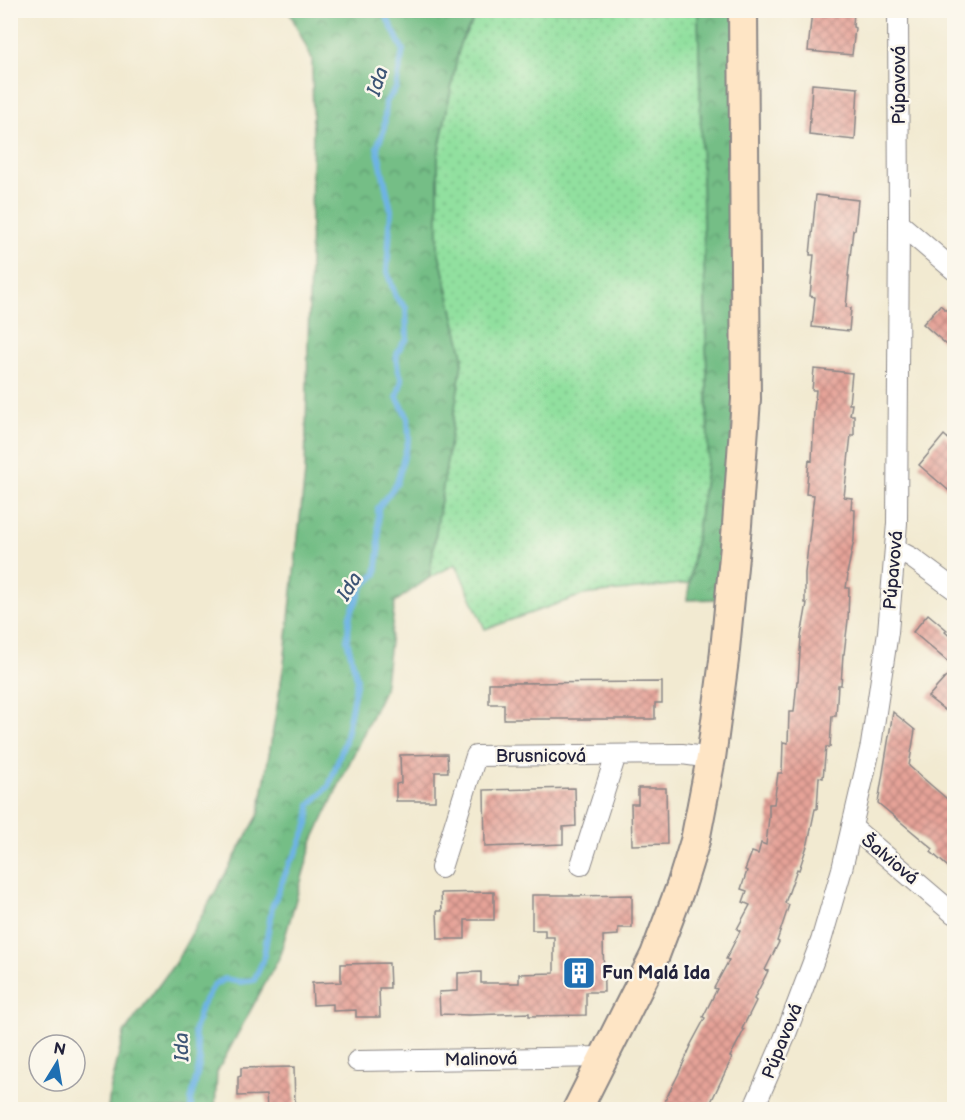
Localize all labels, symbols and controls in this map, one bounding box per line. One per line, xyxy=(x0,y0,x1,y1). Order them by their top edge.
street label: Púpavová xyxy=(889,45,910,125)
water label: Ida xyxy=(362,64,394,100)
street label: Púpavová xyxy=(880,530,907,610)
water label: Ida xyxy=(331,568,368,606)
street label: Brusnicová xyxy=(496,746,586,767)
street label: Šalviová xyxy=(857,829,923,889)
building icon: Fun Malá Ida xyxy=(561,955,597,991)
place label: Fun Malá Ida xyxy=(602,963,710,984)
street label: Púpavová xyxy=(758,1001,807,1082)
water label: Ida xyxy=(170,1032,195,1063)
north arrow xyxy=(27,1033,87,1093)
text: N xyxy=(52,1039,67,1060)
street label: Malinová xyxy=(444,1048,518,1071)

